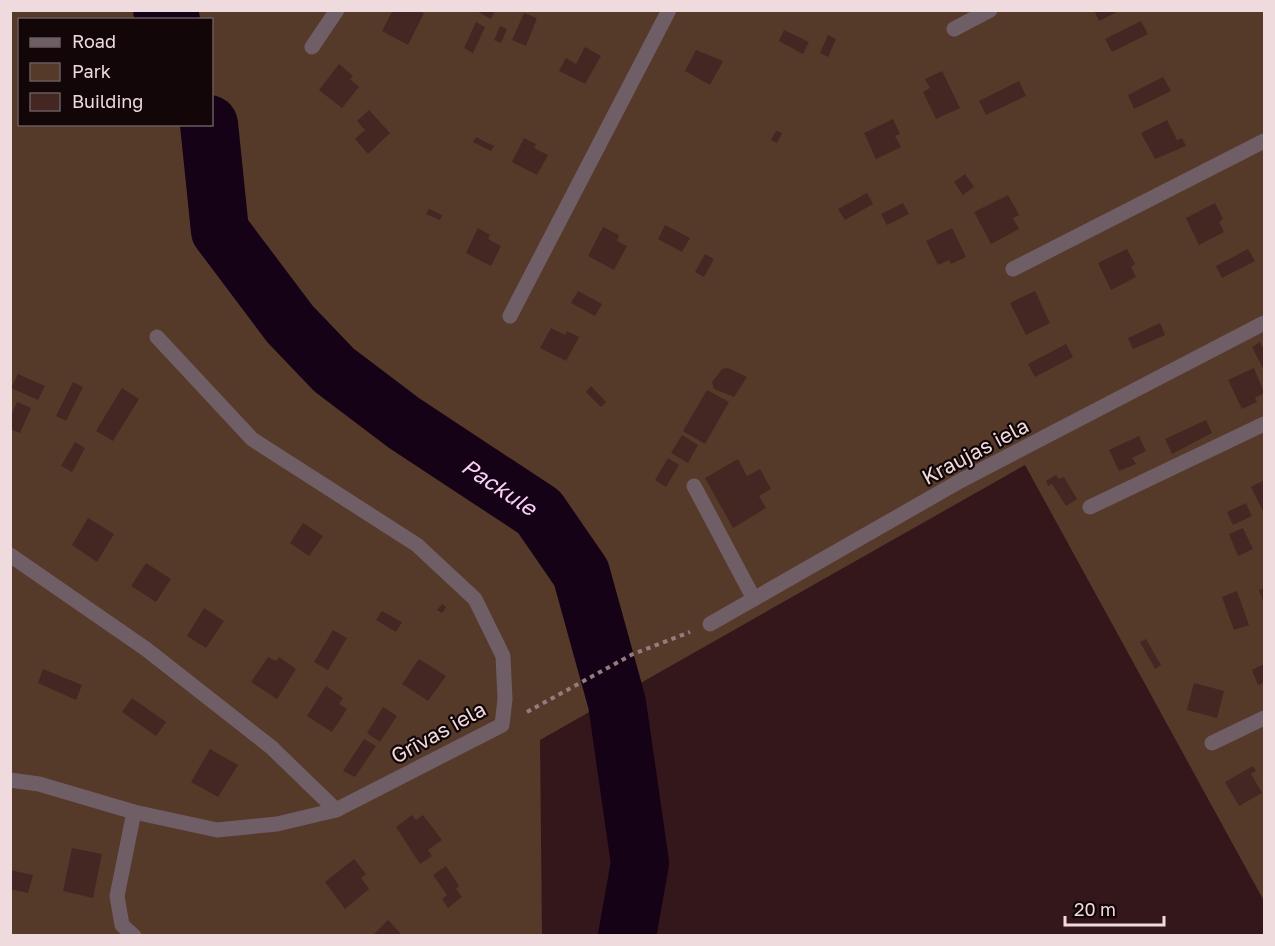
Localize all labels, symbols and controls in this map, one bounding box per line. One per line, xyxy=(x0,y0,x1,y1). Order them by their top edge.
legend xyxy=(18,18,213,126)
text: Road xyxy=(72,30,116,52)
text: Park xyxy=(72,60,111,82)
text: Building xyxy=(72,90,143,112)
street label: Kraujas iela xyxy=(917,412,1033,490)
water label: Packule xyxy=(457,452,544,522)
street label: Grīvas iela xyxy=(386,695,490,769)
scale bar xyxy=(1065,889,1164,927)
text: 20 m xyxy=(1074,898,1116,920)

